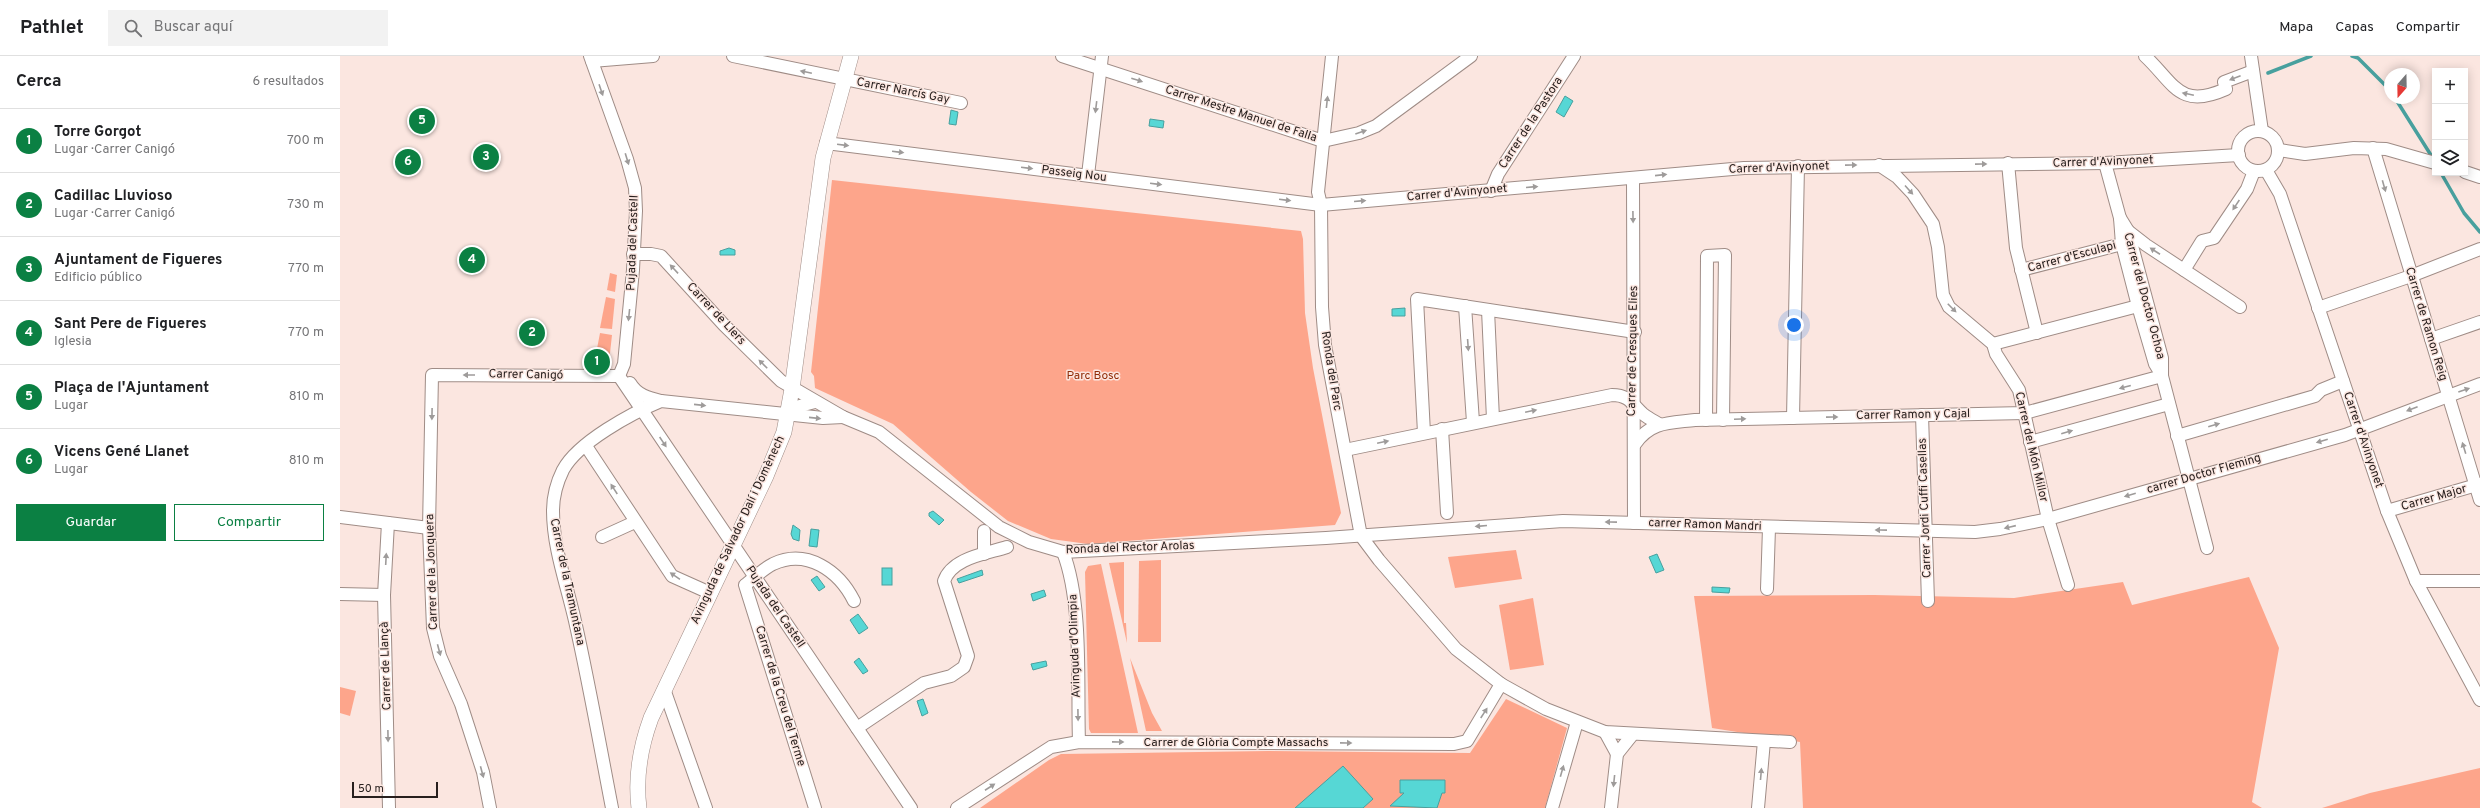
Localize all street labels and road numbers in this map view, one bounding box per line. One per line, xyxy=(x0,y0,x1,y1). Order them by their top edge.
street label: Carrer Narcís Gay xyxy=(855,74,951,108)
street label: Carrer de la Pastora xyxy=(1495,74,1567,172)
street label: Carrer Mestre Manuel de Falla xyxy=(1163,82,1319,146)
street label: Carrer d'Avinyonet xyxy=(2052,152,2154,172)
street label: Carrer d'Avinyonet xyxy=(1728,158,1830,178)
street label: Passeig Nou xyxy=(1040,162,1108,186)
street label: Carrer d'Avinyonet xyxy=(1406,181,1508,205)
street label: Pujada del Castell xyxy=(623,195,643,291)
street label: Carrer del Doctor Ochoa xyxy=(2119,231,2169,361)
street label: Carrer d'Esculapi xyxy=(2026,237,2118,277)
street label: Carrer de Ramon Reig xyxy=(2401,265,2451,383)
street label: Carrer de Llers xyxy=(683,279,749,349)
street label: Carrer de Cresques Elies xyxy=(1624,285,1642,417)
street label: Ronda del Parc xyxy=(1317,330,1345,412)
street label: Carrer Canigó xyxy=(489,366,564,384)
street label: Carrer del Món Millor xyxy=(2011,390,2052,504)
street label: Carrer d'Avinyonet xyxy=(2339,390,2387,490)
street label: Carrer Ramon y Cajal xyxy=(1856,406,1970,424)
street label: Avinguda de Salvador Dalí i Domènech xyxy=(687,433,789,627)
street label: Carrer Jordi Cuffi Casellas xyxy=(1915,438,1935,578)
street label: carrer Doctor Fleming xyxy=(2145,450,2263,498)
street label: Carrer Major xyxy=(2399,481,2469,515)
street label: Carrer de la Jonquera xyxy=(422,514,442,630)
street label: carrer Ramon Mandri xyxy=(1648,515,1762,535)
street label: Carrer de la Tramuntana xyxy=(546,517,588,647)
street label: Ronda del Rector Arolas xyxy=(1065,538,1195,558)
street label: Pujada del Castell xyxy=(742,563,808,651)
street label: Avinguda d'Olimpia xyxy=(1065,594,1085,698)
street label: Carrer de Llançà xyxy=(376,621,396,711)
street label: Carrer de la Creu del Terme xyxy=(751,624,809,768)
street label: Carrer de Glòria Compte Massachs xyxy=(1144,735,1328,751)

